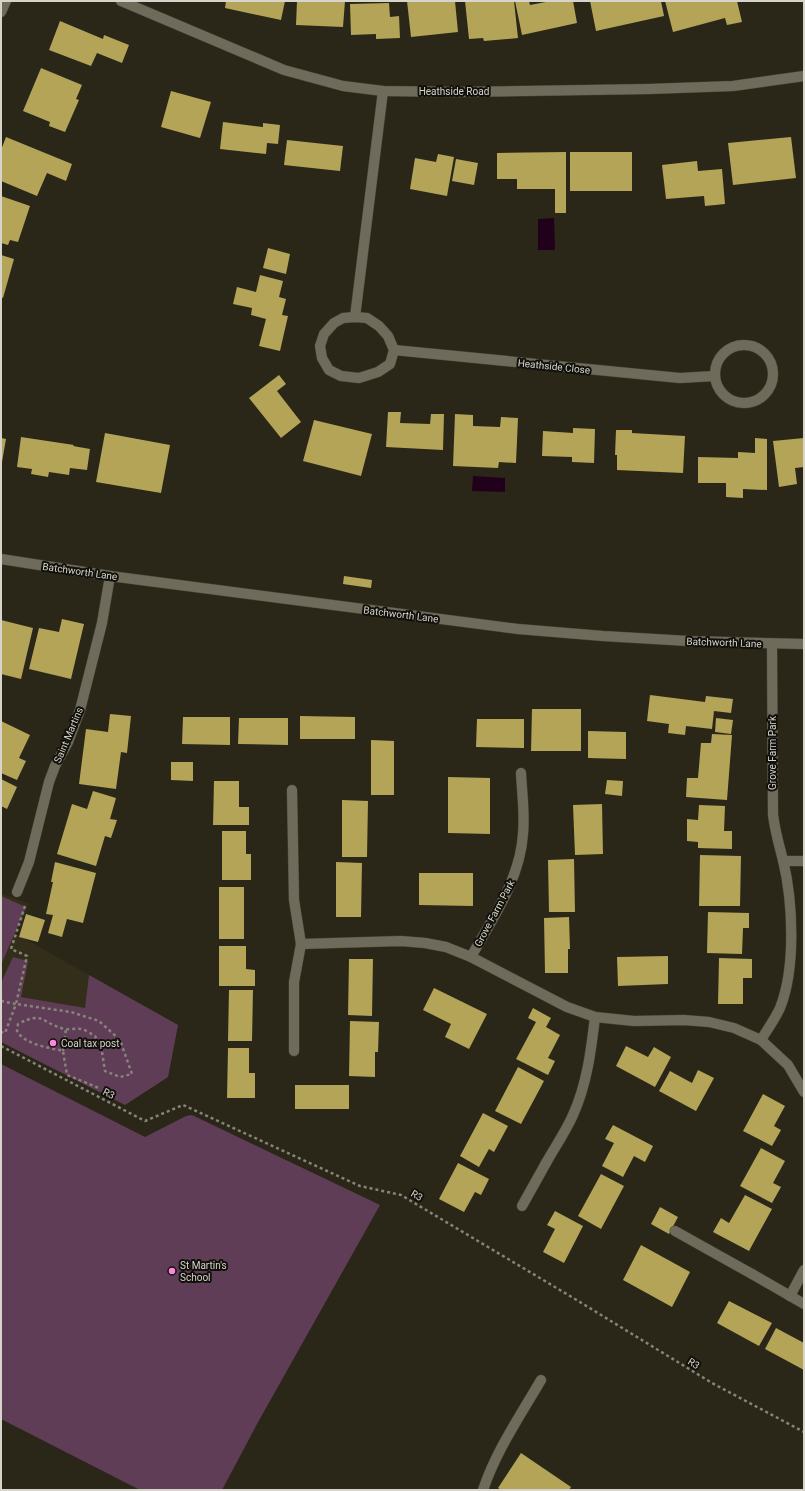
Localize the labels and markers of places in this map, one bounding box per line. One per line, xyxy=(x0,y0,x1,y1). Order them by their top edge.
marker: Coal tax post xyxy=(48,1038,58,1048)
place label: Coal tax post xyxy=(61,1038,119,1049)
place label: St Martin's School xyxy=(180,1260,227,1283)
marker: St Martin's School xyxy=(167,1266,177,1276)

